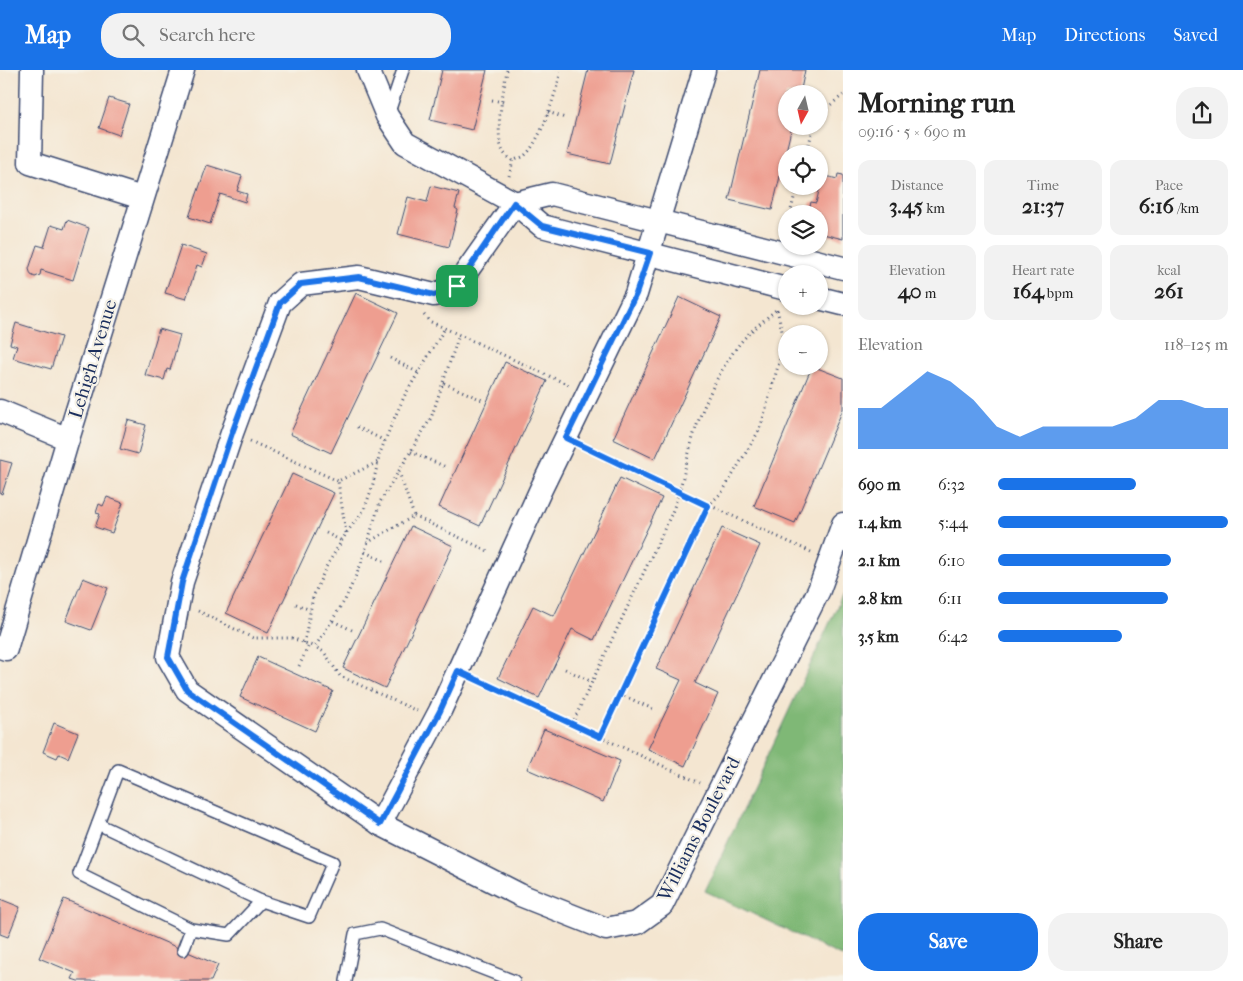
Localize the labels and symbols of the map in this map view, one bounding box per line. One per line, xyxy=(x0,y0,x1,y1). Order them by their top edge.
north arrow xyxy=(778,85,828,135)
pin xyxy=(436,265,478,307)
street label: Lehigh Avenue xyxy=(64,297,122,421)
street label: Williams Boulevard xyxy=(653,753,745,906)

